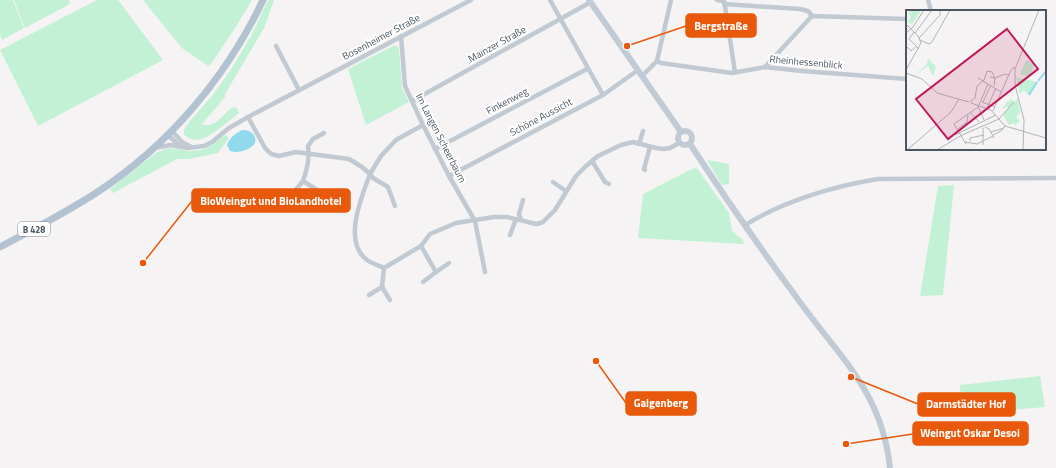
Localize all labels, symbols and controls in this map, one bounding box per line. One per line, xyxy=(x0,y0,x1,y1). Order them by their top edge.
street label: Bosenheimer Straße xyxy=(339,10,423,64)
inset map xyxy=(906,10,1046,150)
callout: Bergstraße xyxy=(686,14,756,37)
text: Bergstraße xyxy=(694,18,748,34)
street label: Mainzer Straße xyxy=(465,22,529,66)
street label: Rheinhessenblick xyxy=(769,51,843,73)
street label: Finkenweg xyxy=(483,84,531,118)
street label: Im Langen Scheerbaum xyxy=(412,91,470,185)
street label: Schöne Aussicht xyxy=(507,94,575,140)
callout: BioWeingut und BioLandhotel xyxy=(192,189,350,212)
text: BioWeingut und BioLandhotel xyxy=(200,193,342,209)
road number: B 428 xyxy=(18,222,50,236)
callout: Galgenberg xyxy=(626,392,696,415)
callout: Darmstädter Hof xyxy=(918,393,1015,416)
text: Galgenberg xyxy=(634,395,688,411)
text: Darmstädter Hof xyxy=(926,396,1006,412)
callout: Weingut Oskar Desoi xyxy=(913,422,1028,445)
text: Weingut Oskar Desoi xyxy=(920,425,1020,441)

